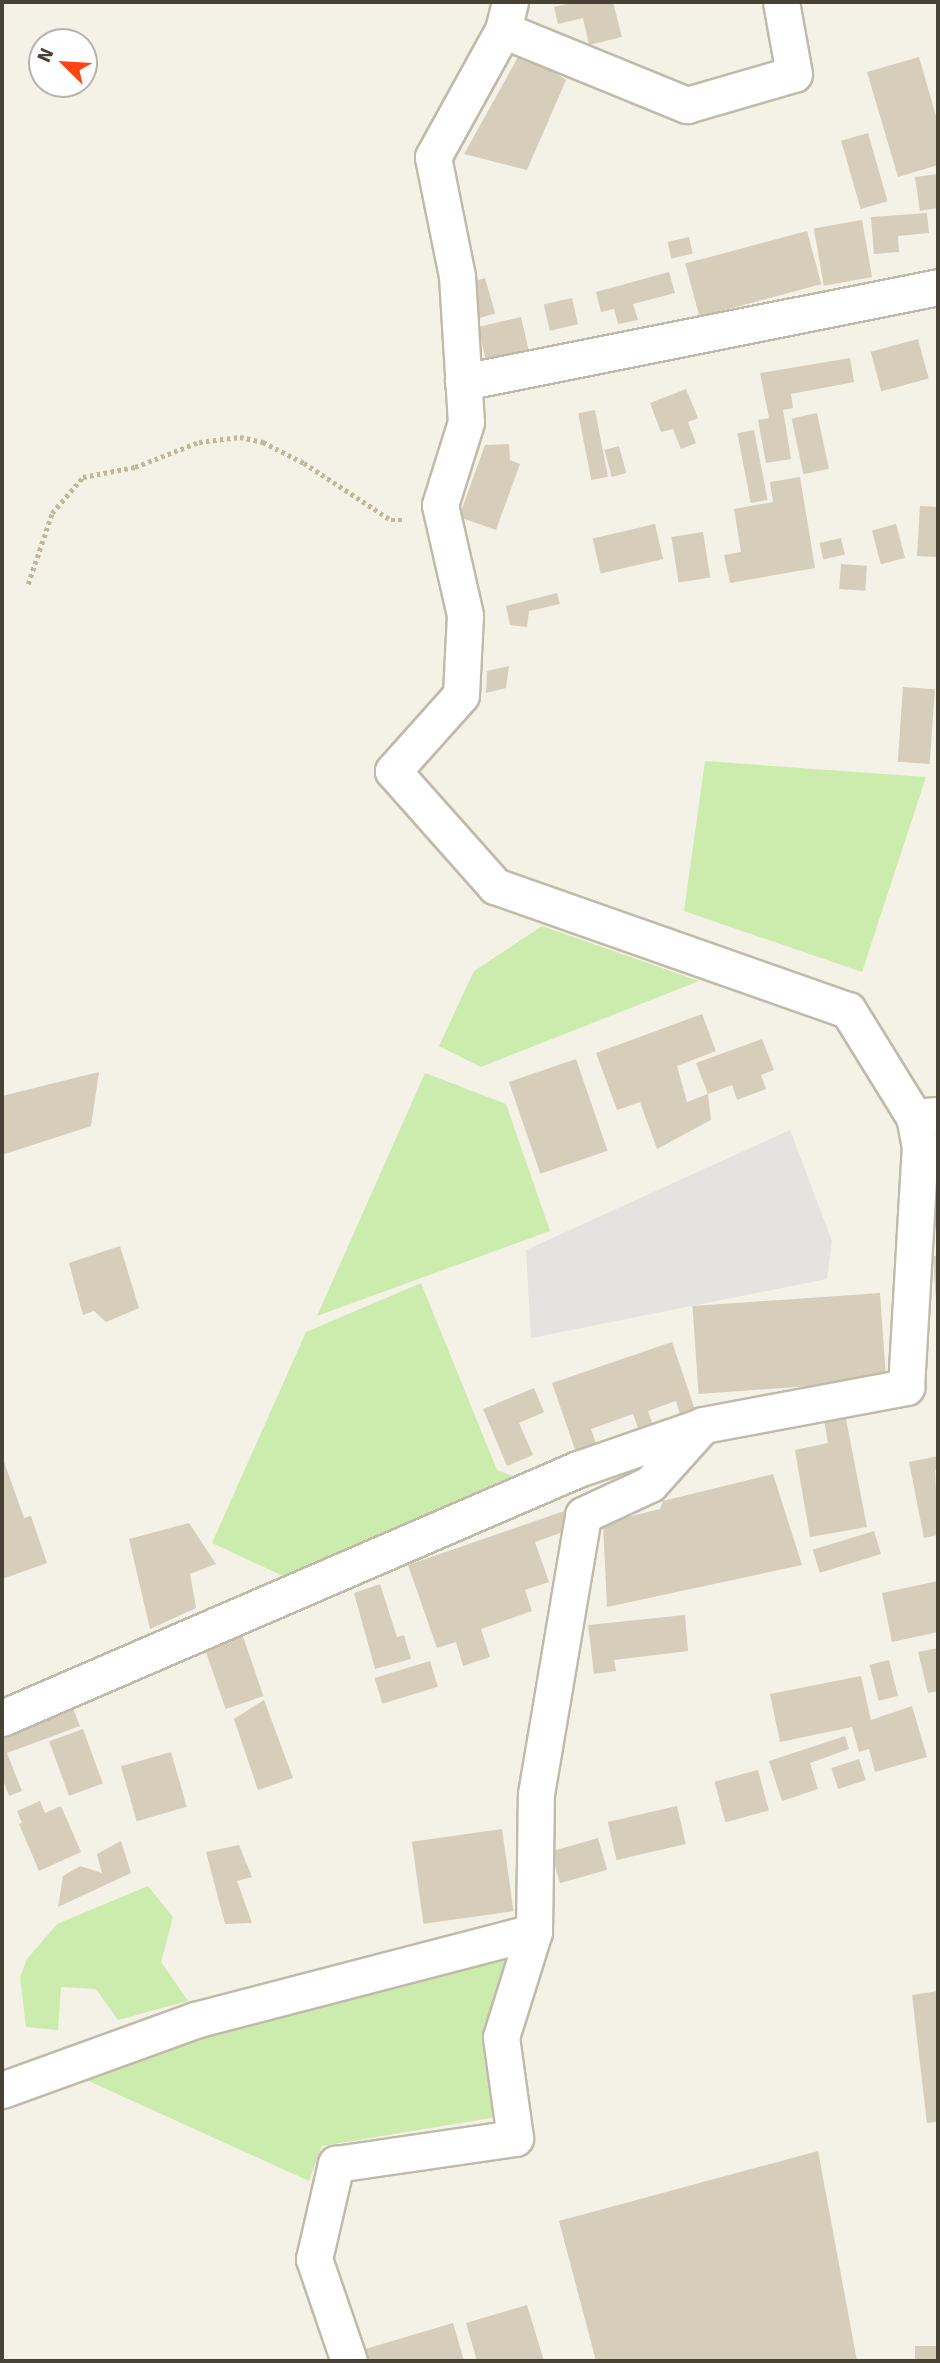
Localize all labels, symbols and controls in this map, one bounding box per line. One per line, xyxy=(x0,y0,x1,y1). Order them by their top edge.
north arrow xyxy=(28,28,98,98)
text: N xyxy=(32,44,59,66)

